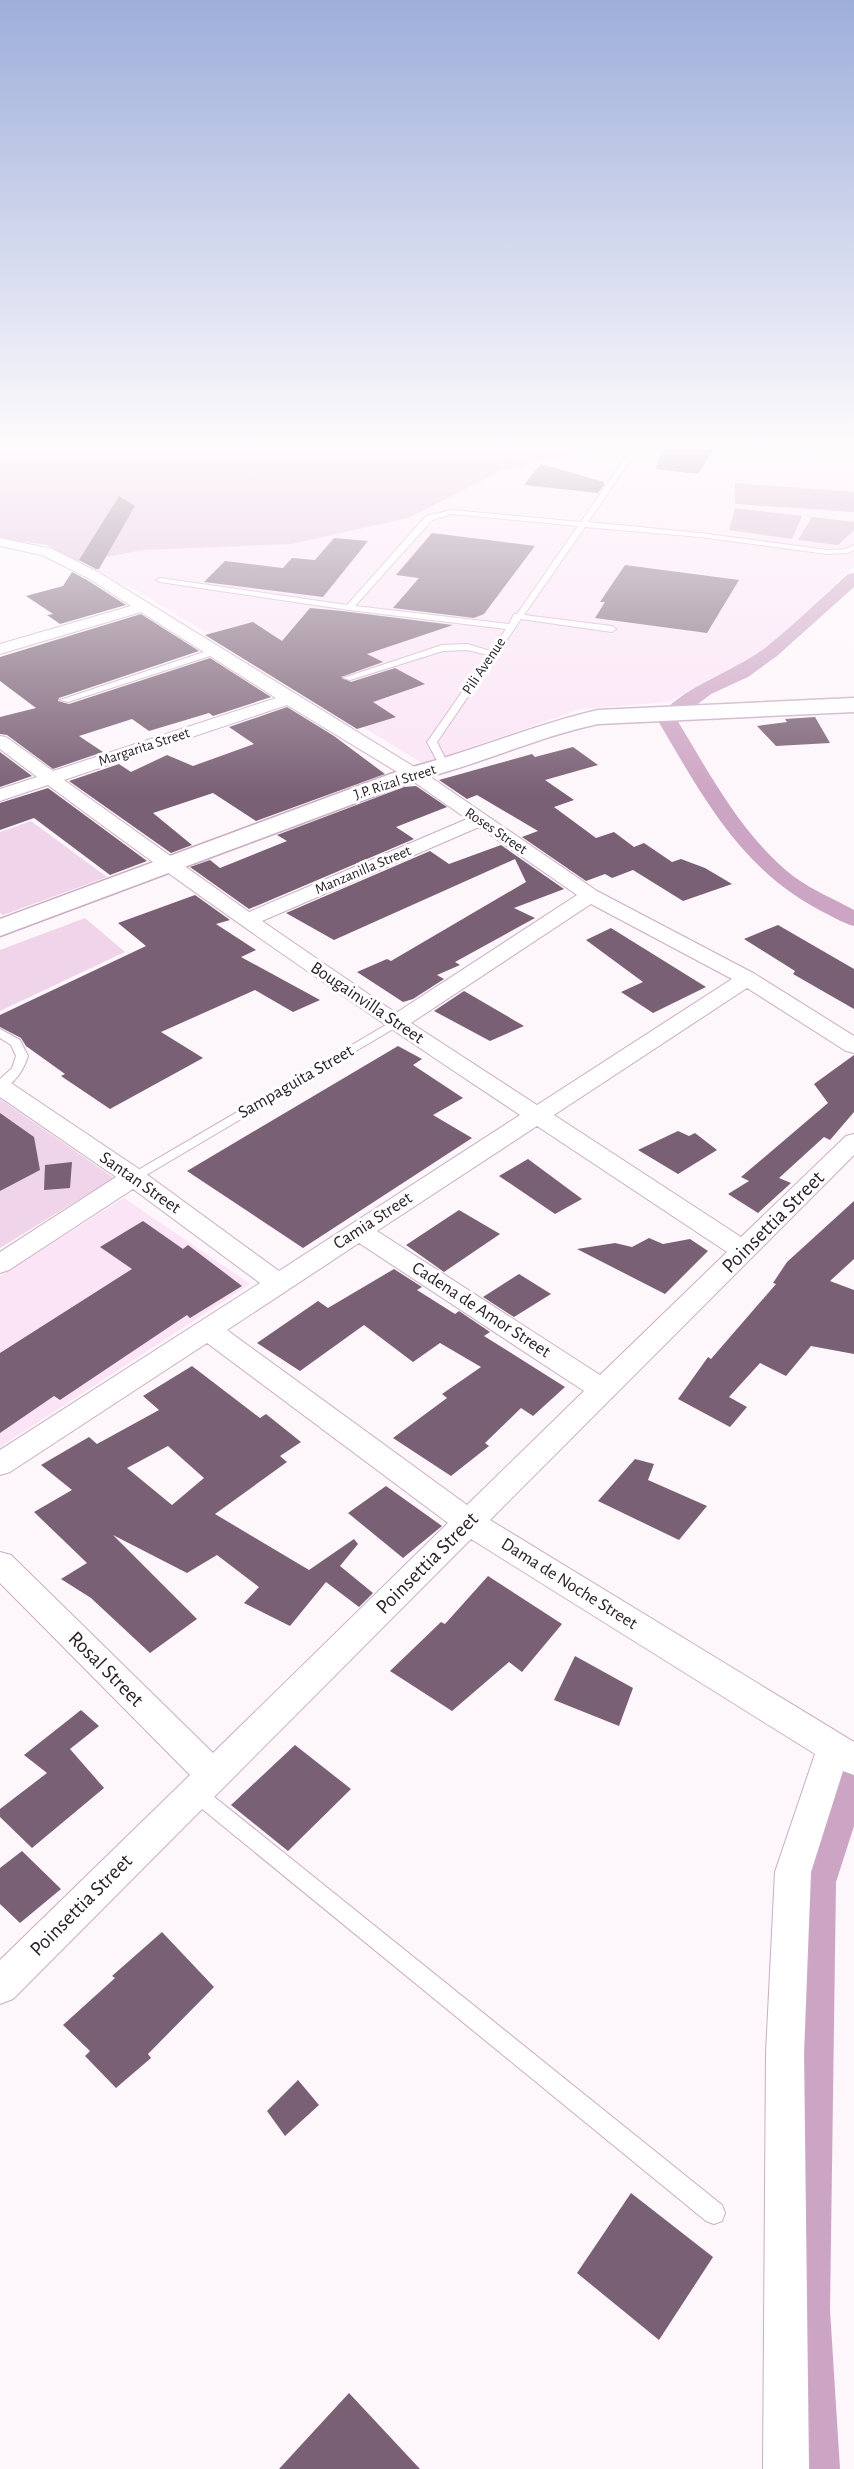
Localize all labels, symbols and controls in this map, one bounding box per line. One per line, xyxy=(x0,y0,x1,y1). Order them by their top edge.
street label: Pili Avenue xyxy=(460,635,508,697)
street label: Margarita Street xyxy=(96,725,192,769)
street label: J.P. Rizal Street xyxy=(352,762,438,802)
street label: Roses Street xyxy=(462,805,530,857)
street label: Manzanilla Street xyxy=(313,843,413,897)
street label: Bougainvilla Street xyxy=(307,959,427,1048)
street label: Sampaguita Street xyxy=(235,1042,357,1122)
street label: Santan Street xyxy=(96,1149,184,1217)
street label: Poinsettia Street xyxy=(718,1167,828,1277)
street label: Camia Street xyxy=(330,1189,416,1253)
street label: Cadena de Amor Street xyxy=(409,1259,554,1361)
street label: Poinsettia Street xyxy=(372,1508,482,1618)
street label: Dama de Noche Street xyxy=(498,1535,640,1633)
street label: Rosal Street xyxy=(64,1627,148,1711)
street label: Poinsettia Street xyxy=(26,1850,136,1960)

